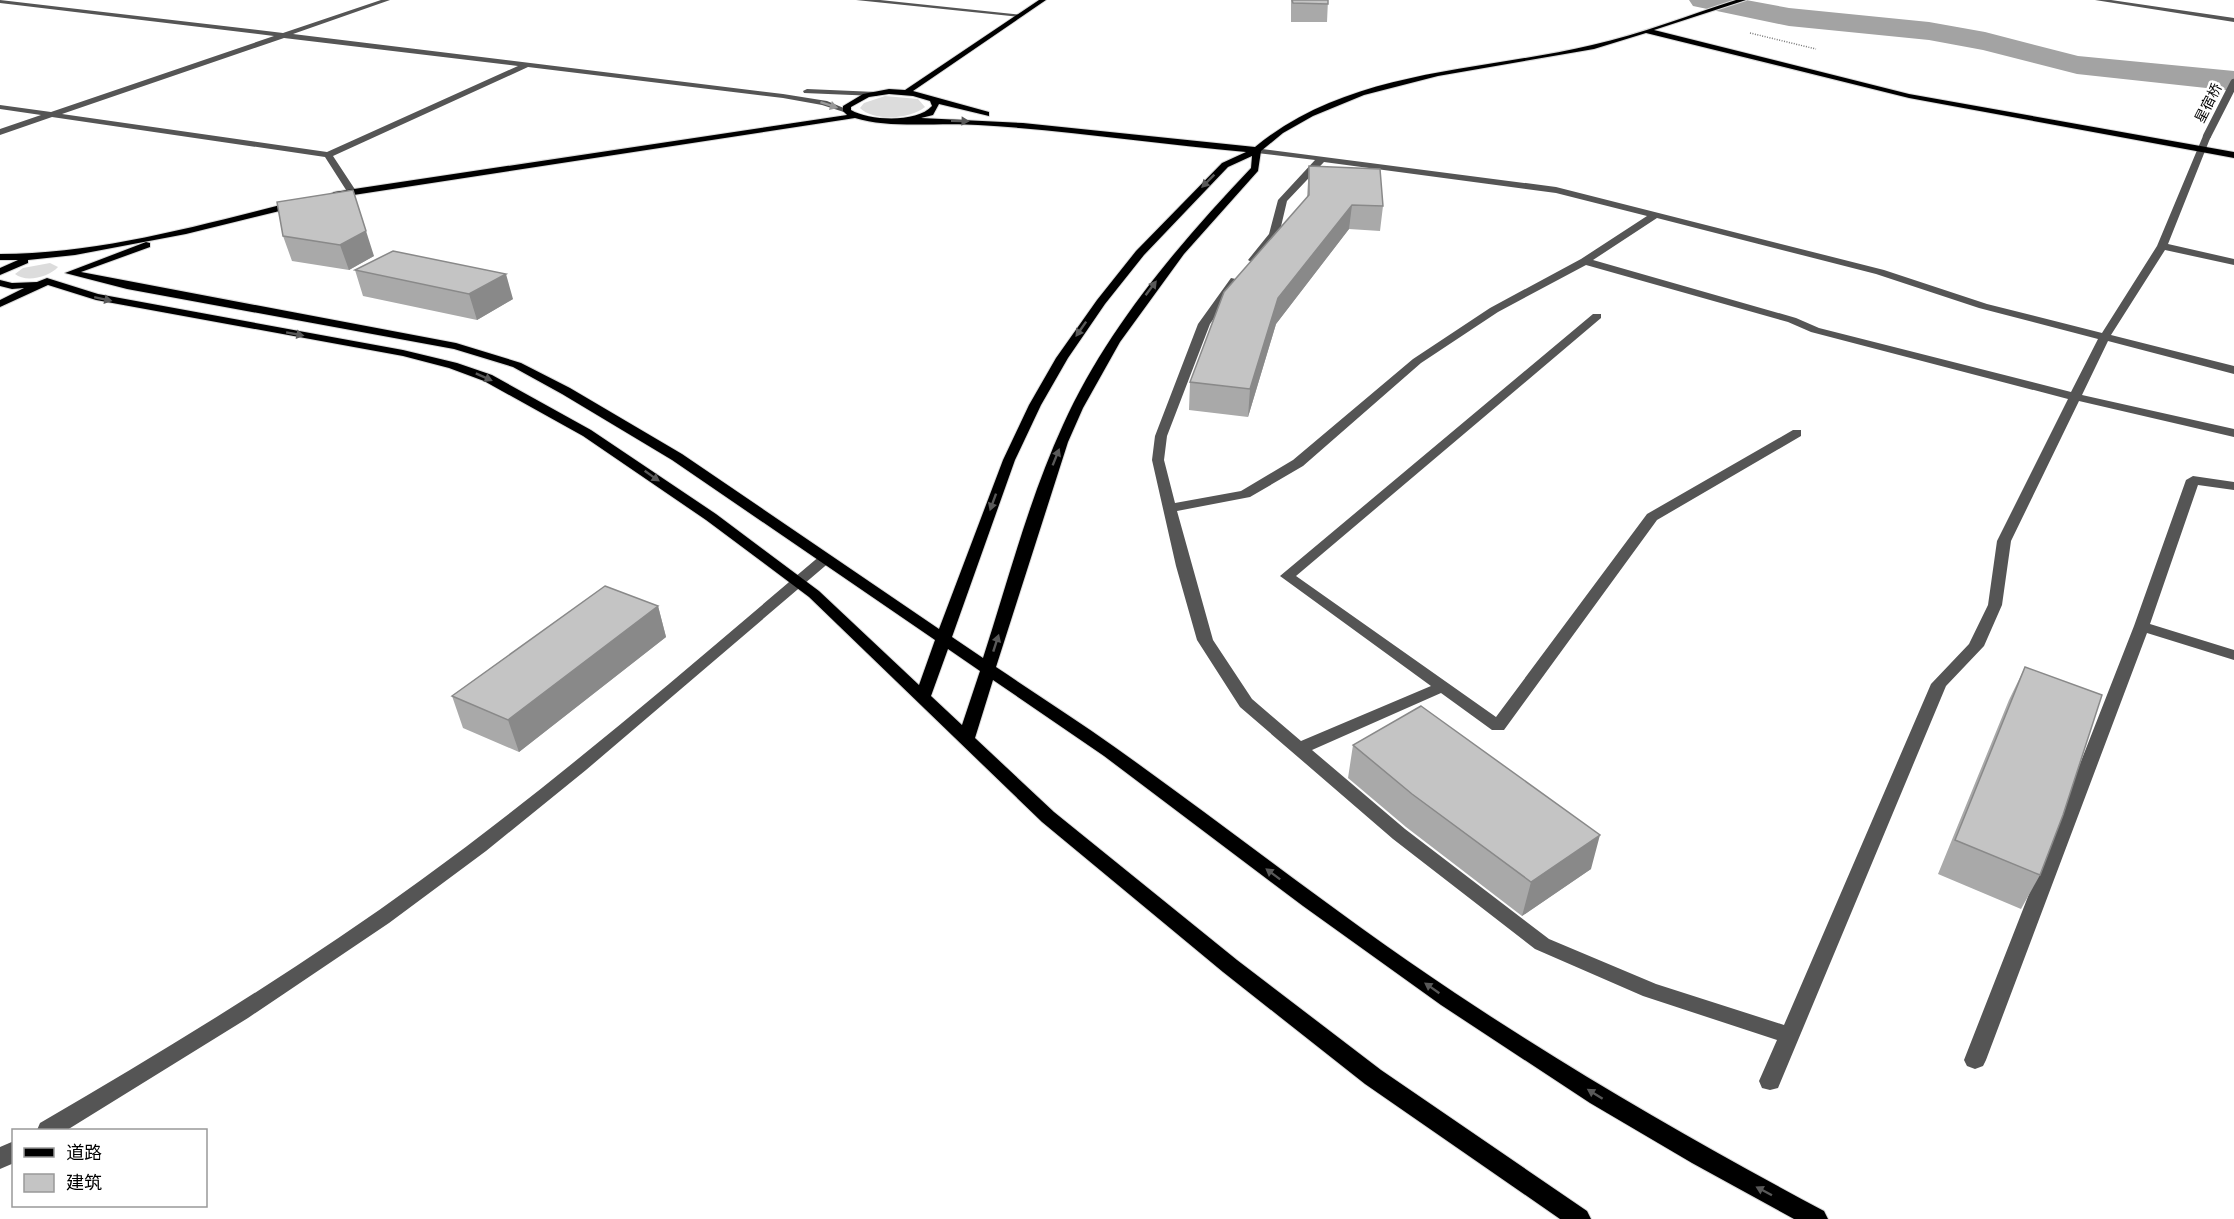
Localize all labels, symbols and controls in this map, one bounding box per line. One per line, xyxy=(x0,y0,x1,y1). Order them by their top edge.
street label: 星宿桥 xyxy=(2191,81,2225,125)
one-way arrow xyxy=(820,101,838,110)
one-way arrow xyxy=(950,116,969,125)
one-way arrow xyxy=(1202,174,1216,188)
one-way arrow xyxy=(1145,280,1157,296)
one-way arrow xyxy=(94,294,112,304)
one-way arrow xyxy=(1076,321,1087,337)
one-way arrow xyxy=(285,329,304,338)
one-way arrow xyxy=(476,372,494,382)
one-way arrow xyxy=(1051,448,1061,466)
one-way arrow xyxy=(644,470,660,482)
one-way arrow xyxy=(988,493,997,511)
one-way arrow xyxy=(992,634,1002,652)
one-way arrow xyxy=(1266,868,1282,880)
one-way arrow xyxy=(1424,982,1440,994)
one-way arrow xyxy=(1587,1089,1603,1100)
legend xyxy=(12,1129,207,1207)
text: 道路 xyxy=(66,1143,102,1163)
text: 建筑 xyxy=(66,1173,102,1193)
one-way arrow xyxy=(1756,1186,1773,1196)

